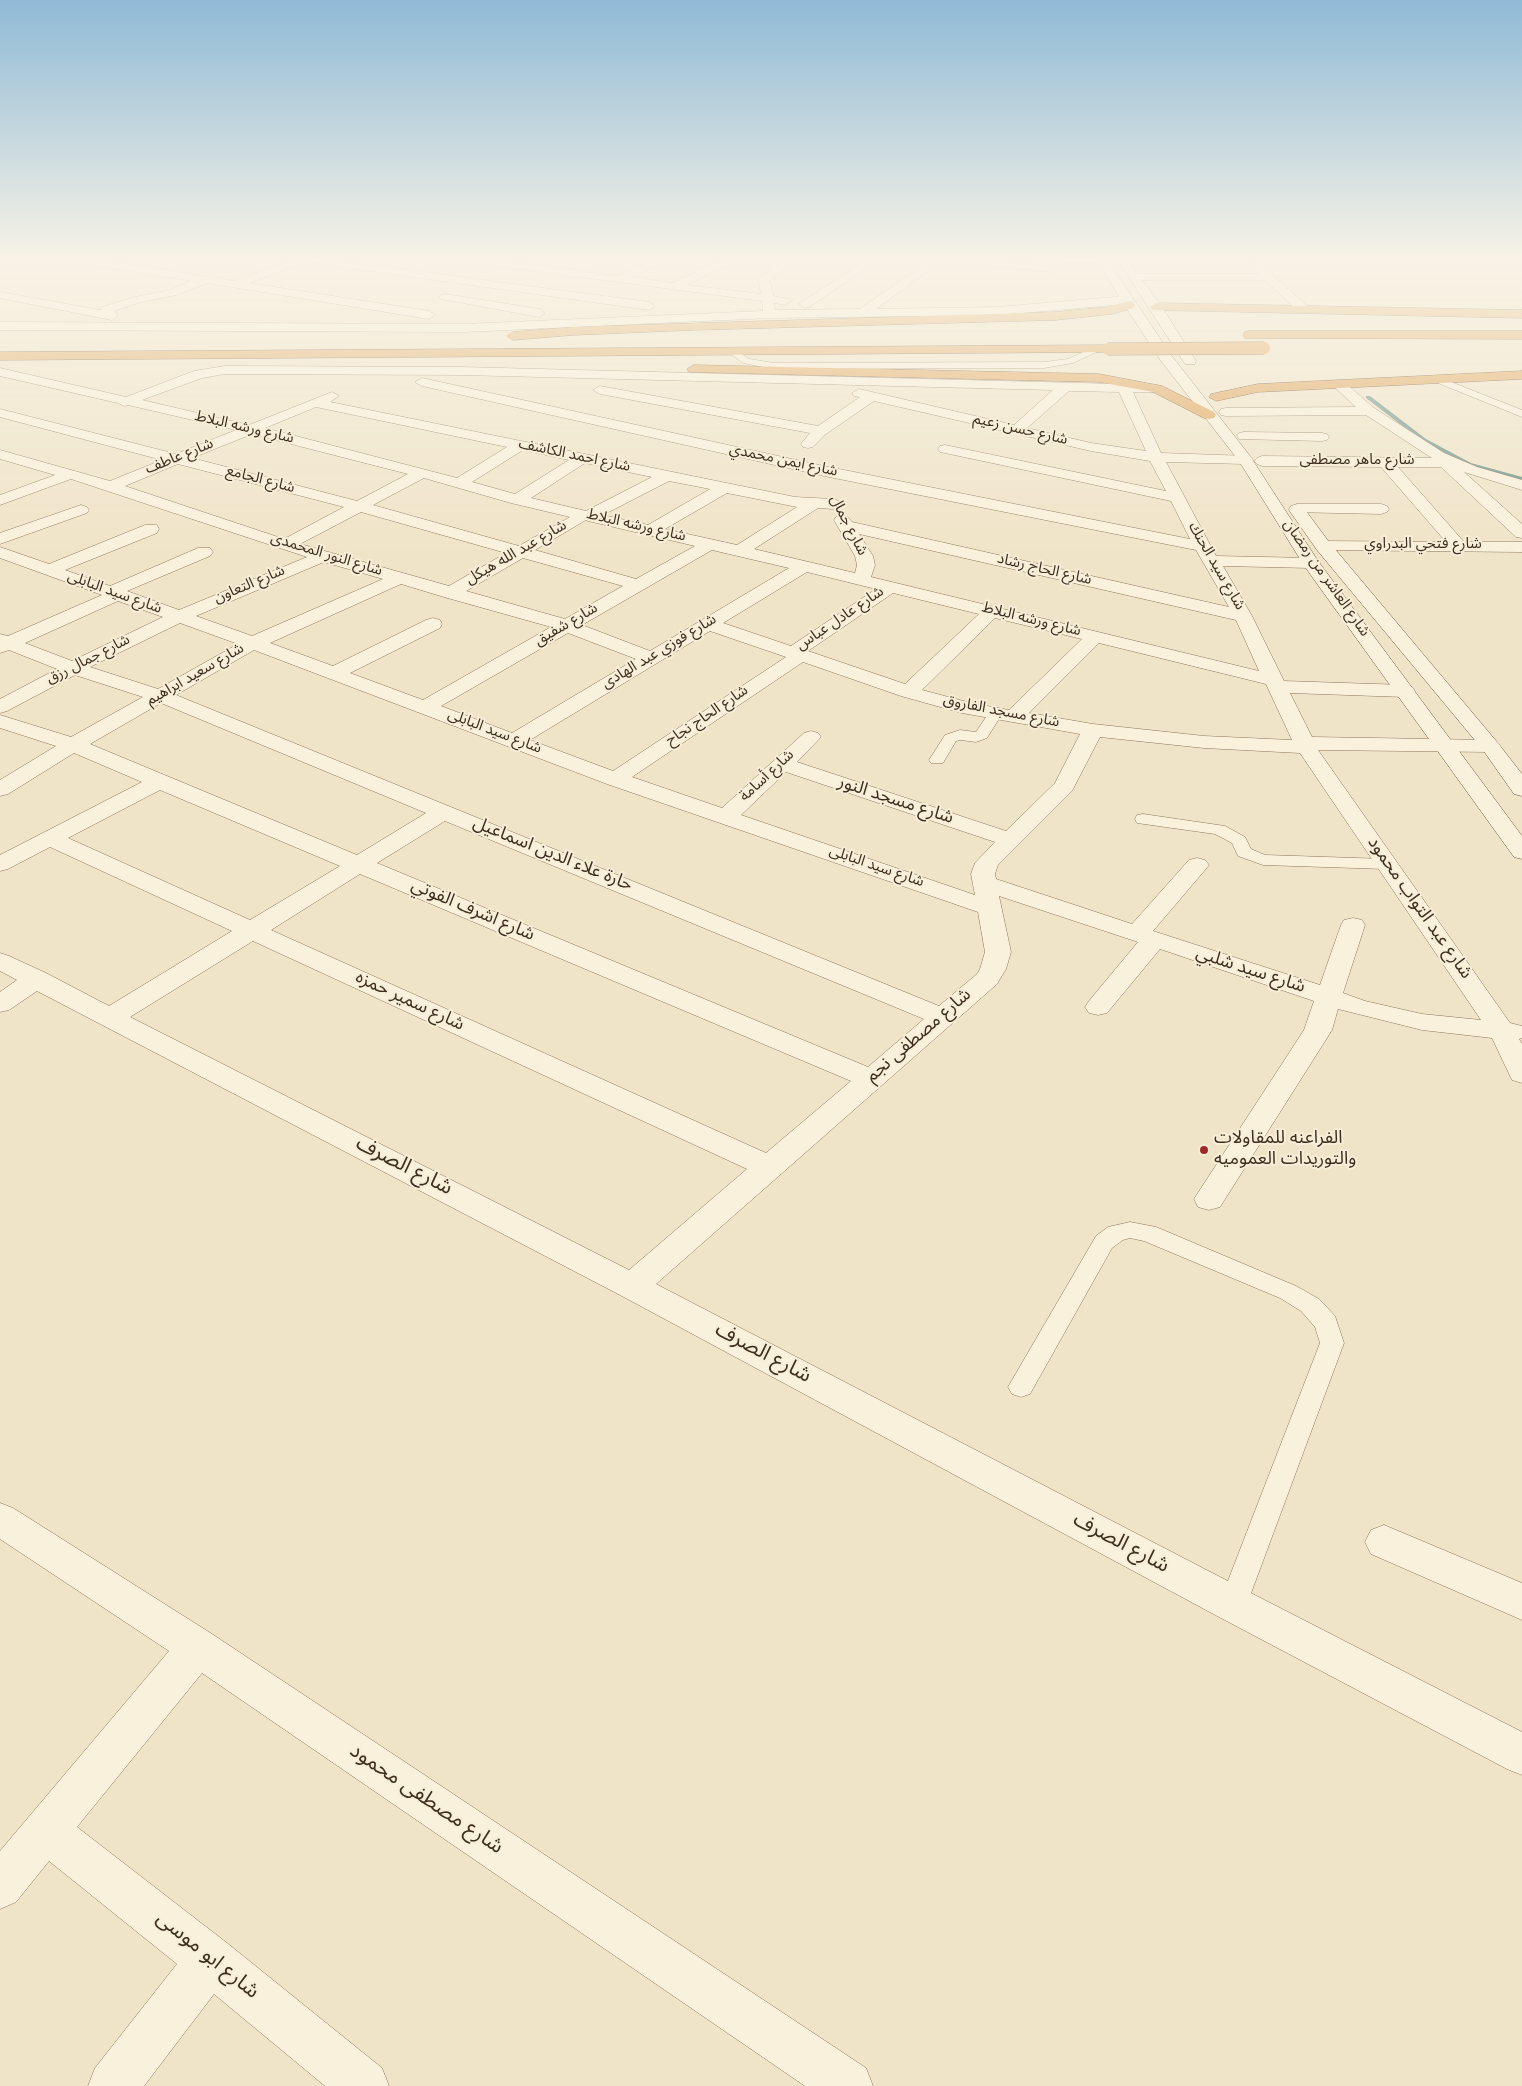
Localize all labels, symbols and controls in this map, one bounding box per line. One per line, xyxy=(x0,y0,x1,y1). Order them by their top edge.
street label: شارع ورشه البلاط xyxy=(193,409,295,449)
street label: شارع حسن زعيم xyxy=(971,411,1069,451)
street label: شارع عاطف xyxy=(143,436,217,480)
street label: شارع احمد الكاشف xyxy=(516,436,632,478)
street label: شارع ايمن محمدي xyxy=(727,442,839,482)
street label: شارع ماهر مصطفى xyxy=(1299,453,1415,471)
street label: شارع الجامع xyxy=(224,463,296,499)
street label: شارع جمال xyxy=(824,493,870,559)
street label: شارع ورشه البلاط xyxy=(585,507,687,547)
street label: شارع العاشر من رمضان xyxy=(1278,517,1372,641)
street label: شارع عبد الله هيكل xyxy=(463,518,571,590)
street label: شارع سيد الحنك xyxy=(1183,520,1247,614)
street label: شارع النور المحمدى xyxy=(268,530,384,582)
street label: شارع فتحي البدراوي xyxy=(1364,537,1482,555)
street label: شارع الحاج رشاد xyxy=(995,551,1093,591)
street label: شارع التعاون xyxy=(212,563,288,609)
street label: شارع سيد البابلى xyxy=(64,569,164,619)
street label: شارع عادل عباس xyxy=(794,584,888,656)
street label: شارع ورشه البلاط xyxy=(980,600,1082,642)
street label: شارع شفيق xyxy=(532,601,602,651)
street label: شارع فوزي عبد الهادى xyxy=(600,612,720,694)
street label: شارع جمال رزق xyxy=(44,632,134,690)
street label: شارع سعيد ابراهيم xyxy=(144,641,248,711)
street label: شارع الحاج نجاح xyxy=(663,683,753,751)
street label: شارع مسجد الفاروق xyxy=(941,693,1061,733)
street label: شارع سيد البابلى xyxy=(445,707,543,759)
street label: شارع أسامة xyxy=(737,747,799,807)
street label: شارع مسجد النور xyxy=(834,773,956,831)
street label: حارة علاء الدين اسماعيل xyxy=(469,814,635,898)
street label: شارع عبد التواب محمود xyxy=(1361,834,1475,984)
street label: شارع سيد البابلى xyxy=(826,843,926,893)
street label: شارع اشرف الفوتي xyxy=(407,876,537,948)
street label: شارع سيد شلبي xyxy=(1193,944,1307,1000)
street label: شارع سمير حمزه xyxy=(351,968,467,1038)
street label: شارع مصطفى نجم xyxy=(863,985,977,1089)
place label: الفراعنه للمقاولات والتوريدات العموميه xyxy=(1214,1129,1356,1172)
street label: شارع الصرف xyxy=(350,1133,456,1203)
marker: الفراعنه للمقاولات والتوريدات العموميه xyxy=(1198,1144,1210,1156)
street label: شارع الصرف xyxy=(710,1319,814,1391)
street label: شارع الصرف xyxy=(1068,1509,1172,1581)
street label: شارع مصطفى محمود xyxy=(343,1740,507,1862)
street label: شارع ابو موسى xyxy=(149,1908,263,2006)

